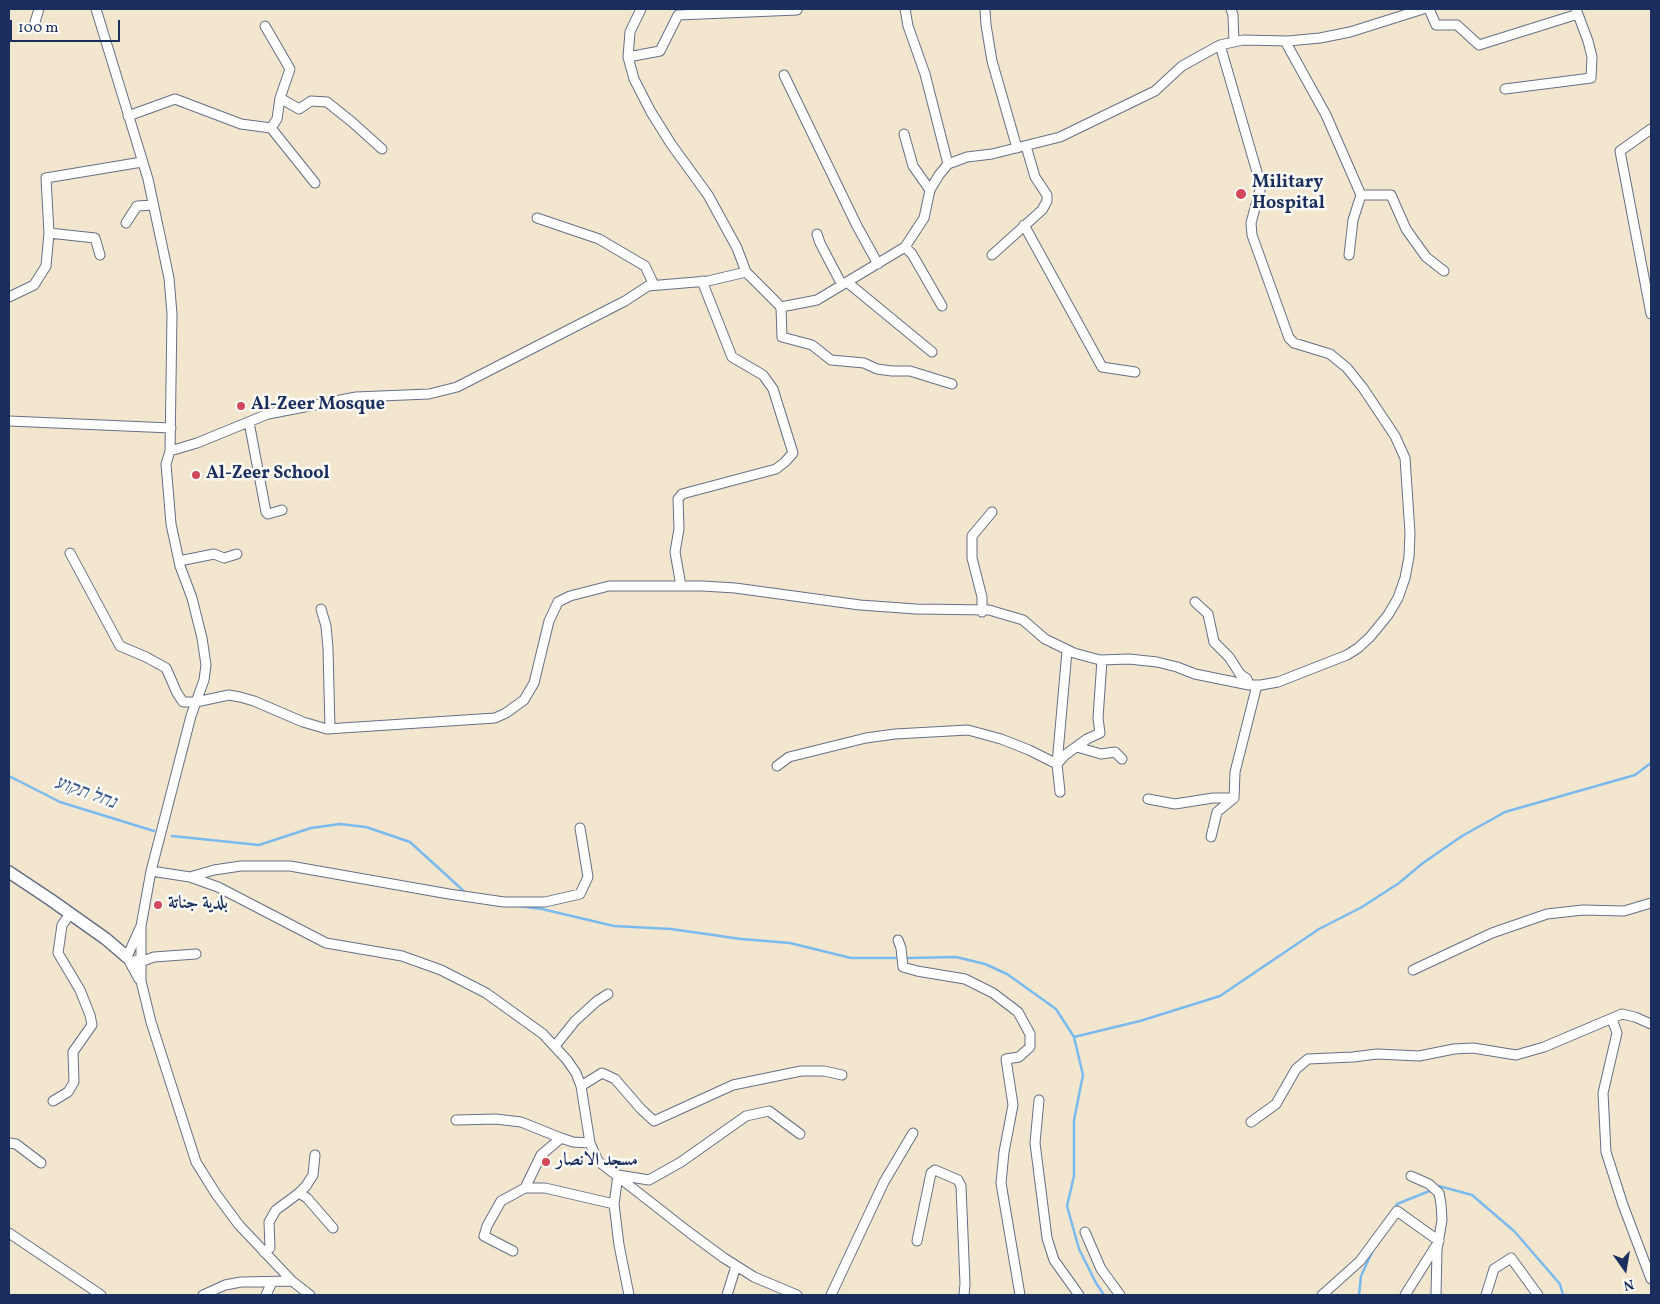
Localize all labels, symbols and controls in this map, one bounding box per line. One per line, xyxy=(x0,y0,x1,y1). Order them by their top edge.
scale bar xyxy=(12,10,122,42)
text: 100 m xyxy=(18,18,58,39)
place label: Military Hospital xyxy=(1252,173,1325,215)
marker: Military Hospital xyxy=(1234,187,1248,201)
place label: Al-Zeer Mosque xyxy=(251,395,385,417)
marker: Al-Zeer Mosque xyxy=(235,400,247,412)
place label: Al-Zeer School xyxy=(206,464,330,486)
marker: Al-Zeer School xyxy=(190,469,202,481)
water label: נחל תקוע xyxy=(51,772,119,816)
place label: بلدية جناتة xyxy=(168,894,228,916)
marker: بلدية جناتة xyxy=(152,899,164,911)
place label: مسجد الانصار xyxy=(556,1151,638,1173)
marker: مسجد الانصار xyxy=(540,1156,552,1168)
north arrow xyxy=(1600,1244,1650,1294)
text: N xyxy=(1621,1274,1636,1295)

